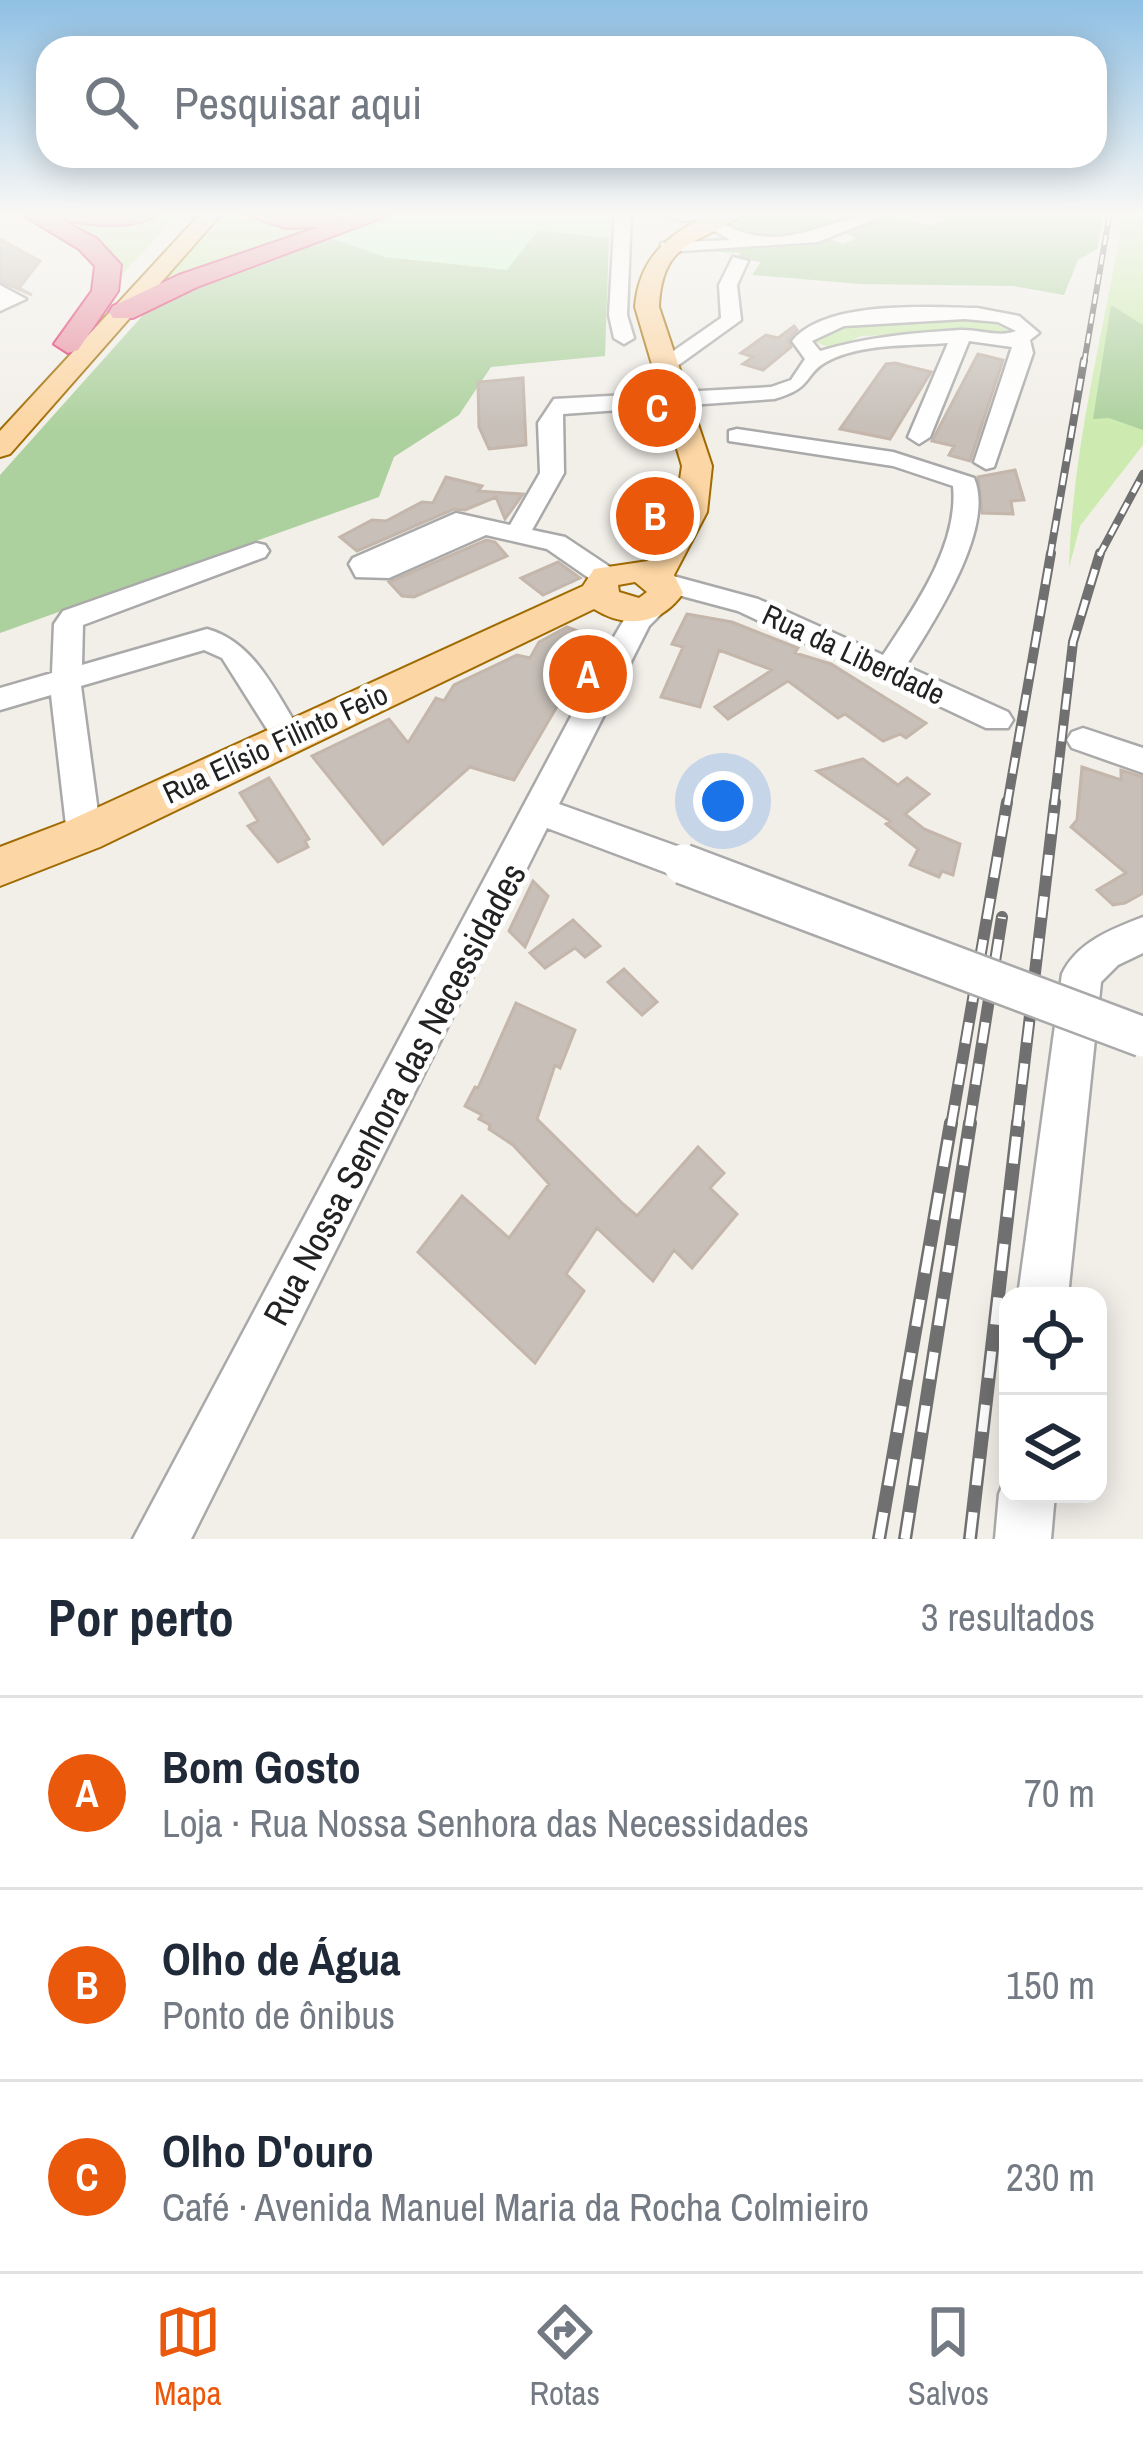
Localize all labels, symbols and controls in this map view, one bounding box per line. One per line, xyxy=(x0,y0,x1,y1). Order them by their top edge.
search box xyxy=(36,36,1107,168)
icon: search xyxy=(78,69,144,135)
text: Pesquisar aqui xyxy=(174,72,422,133)
pin: C xyxy=(618,363,696,453)
pin: B xyxy=(616,471,694,561)
street label: Rua da Liberdade xyxy=(756,594,952,714)
pin: A xyxy=(549,629,627,719)
street label: Rua Elísio Filinto Feio xyxy=(156,673,394,813)
your location xyxy=(693,771,753,831)
street label: Rua Nossa Senhora das Necessidades xyxy=(251,855,537,1333)
map controls xyxy=(999,1287,1107,1503)
button: locate xyxy=(999,1287,1107,1395)
button: layers xyxy=(999,1395,1107,1503)
text: Por perto xyxy=(48,1583,234,1652)
text: 3 resultados xyxy=(921,1591,1095,1643)
text: Bom Gosto xyxy=(162,1736,361,1797)
text: A xyxy=(75,1767,99,1819)
text: 70 m xyxy=(1024,1767,1095,1819)
text: Loja · Rua Nossa Senhora das Necessidades xyxy=(162,1797,809,1849)
text: Olho de Água xyxy=(162,1928,401,1989)
text: B xyxy=(75,1959,99,2011)
text: 150 m xyxy=(1006,1959,1095,2011)
text: Ponto de ônibus xyxy=(162,1989,395,2041)
text: Olho D'ouro xyxy=(162,2120,374,2181)
text: C xyxy=(75,2151,99,2203)
text: 230 m xyxy=(1006,2151,1095,2203)
text: Café · Avenida Manuel Maria da Rocha Colmieiro xyxy=(162,2181,869,2233)
tab: Mapa xyxy=(154,2299,222,2415)
tab: Rotas xyxy=(529,2299,600,2415)
tab: Salvos xyxy=(908,2299,989,2415)

